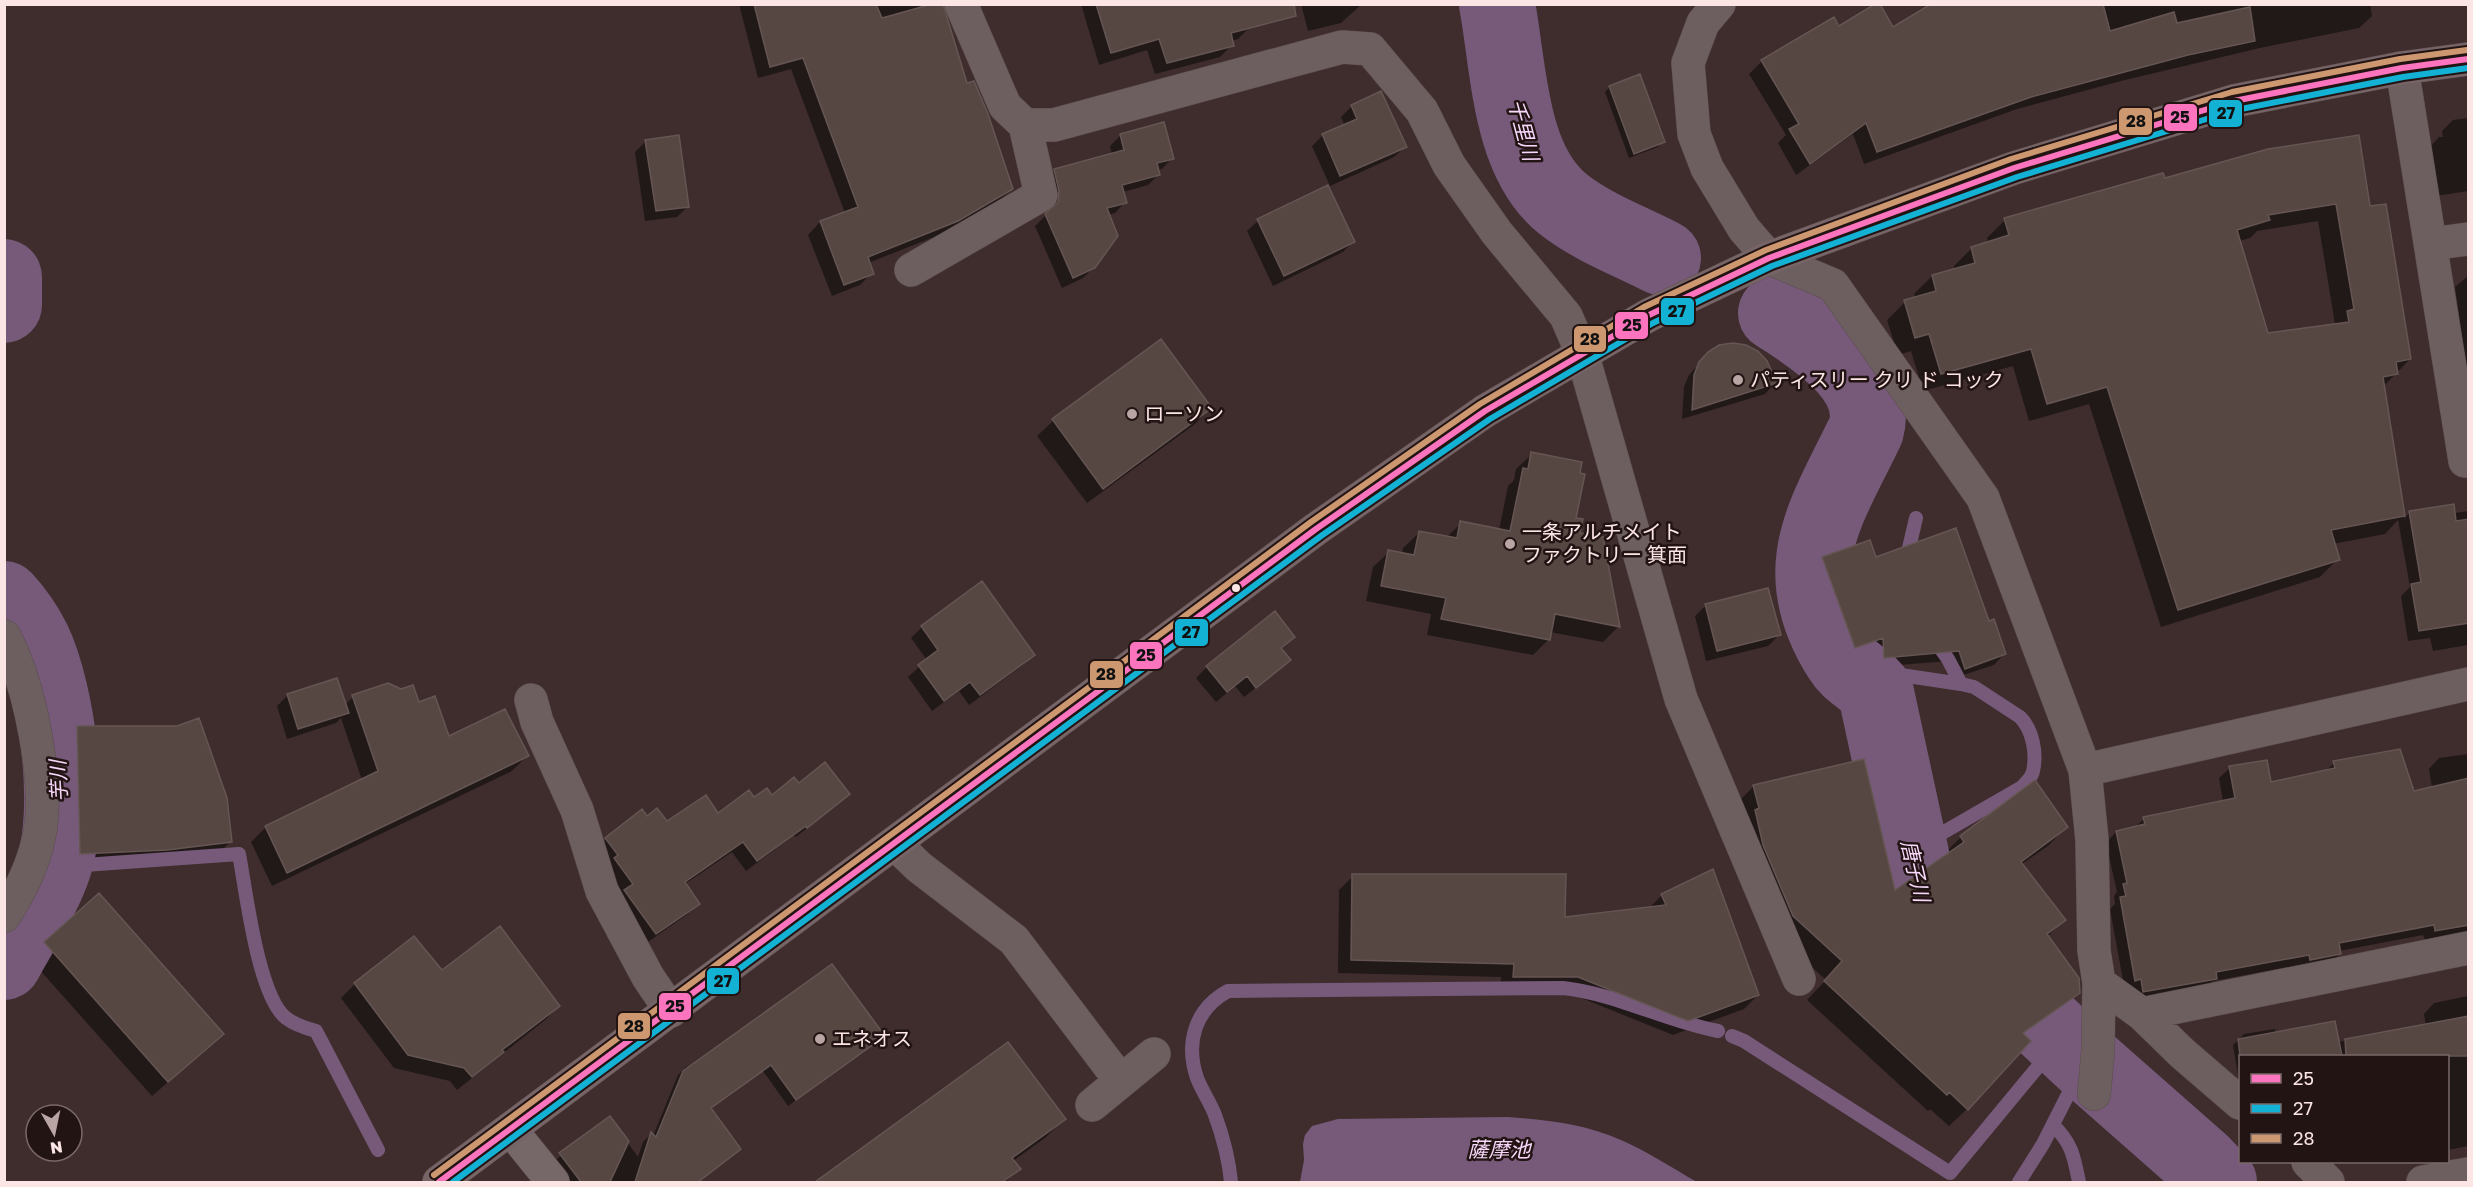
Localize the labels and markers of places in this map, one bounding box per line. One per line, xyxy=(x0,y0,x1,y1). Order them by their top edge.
place label: パティスリー クリ ド コック xyxy=(1750,367,2004,391)
marker: パティスリー クリ ド コック xyxy=(1731,373,1745,387)
place label: ローソン xyxy=(1144,401,1224,425)
marker: ローソン xyxy=(1125,407,1139,421)
place label: 一条アルチメイト ファクトリー 箕面 xyxy=(1522,519,1687,566)
marker: 一条アルチメイト ファクトリー 箕面 xyxy=(1503,537,1517,551)
unlabelled marker xyxy=(1230,582,1242,594)
place label: エネオス xyxy=(832,1026,912,1050)
marker: エネオス xyxy=(813,1032,827,1046)

